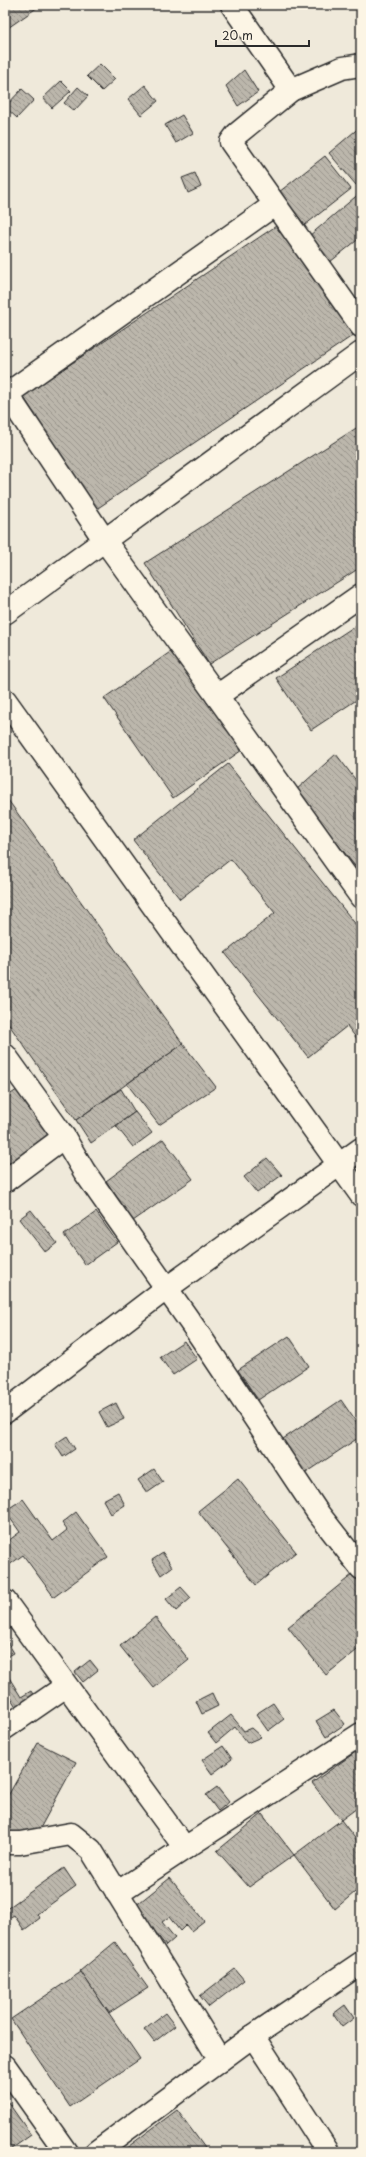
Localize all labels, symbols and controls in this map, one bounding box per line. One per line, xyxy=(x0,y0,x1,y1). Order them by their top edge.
scale bar xyxy=(216,22,309,48)
text: 20 m xyxy=(222,26,253,44)

